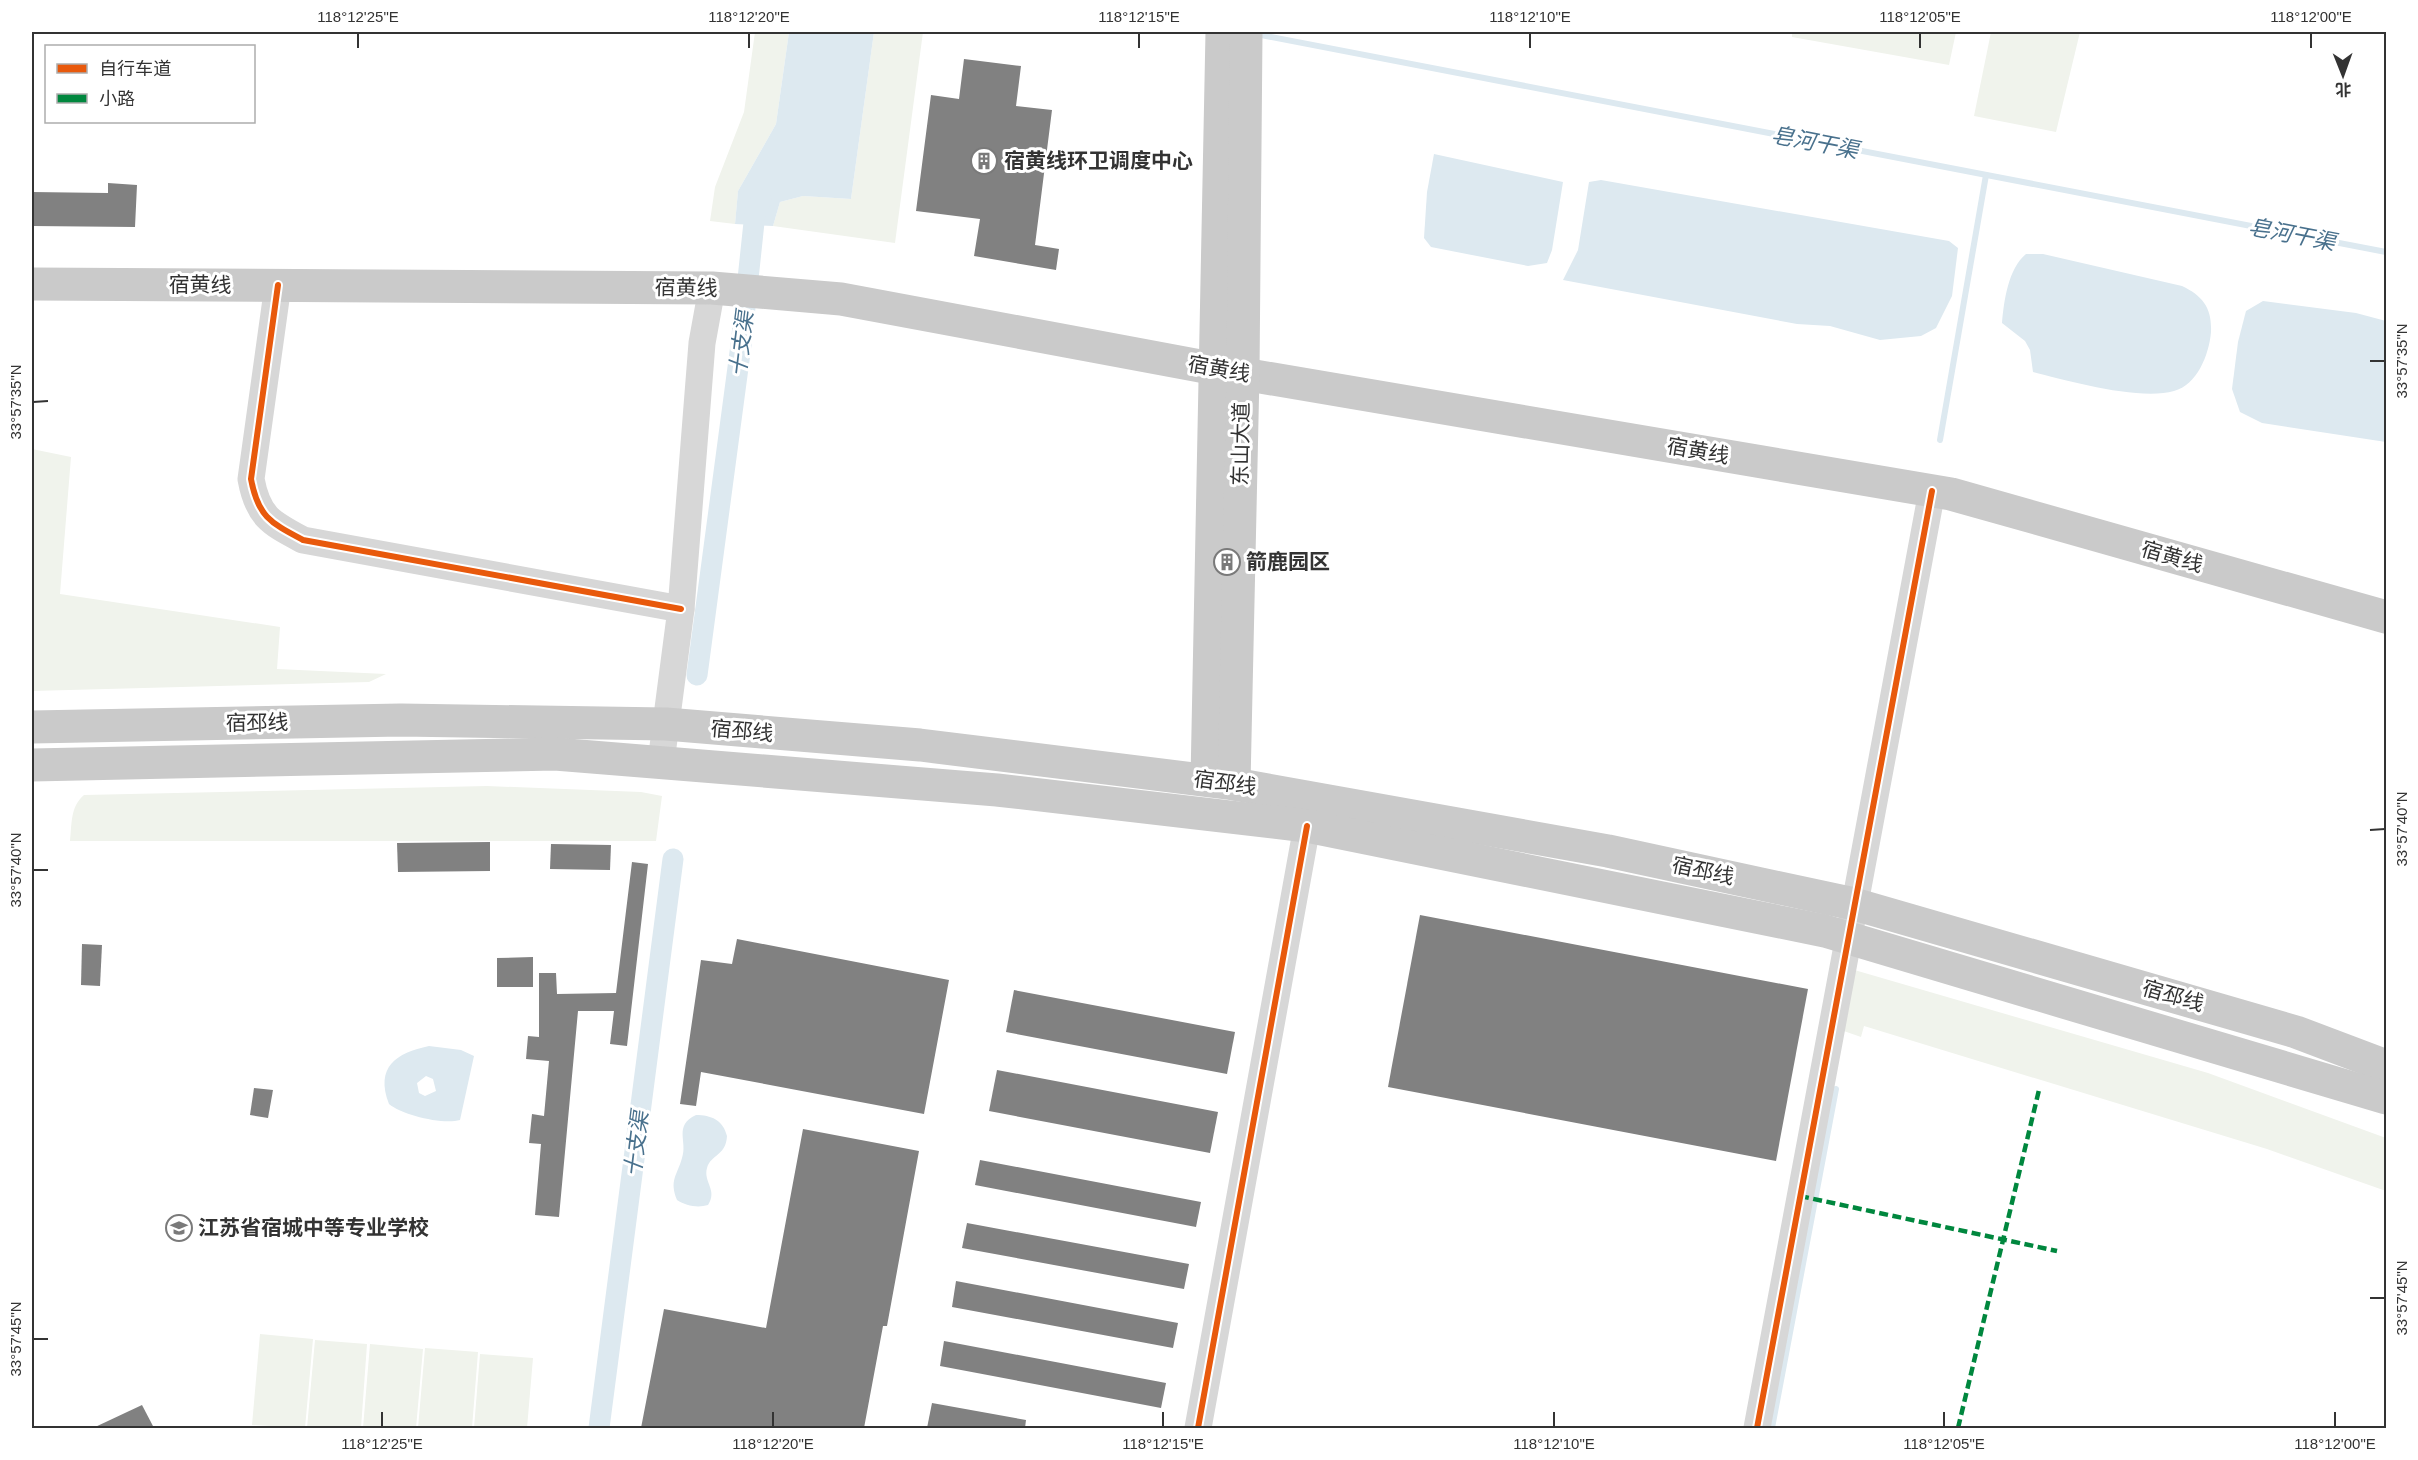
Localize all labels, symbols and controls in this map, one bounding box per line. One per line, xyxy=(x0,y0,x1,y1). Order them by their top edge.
text: 118°12'25"E xyxy=(317,8,399,25)
text: 118°12'20"E xyxy=(708,8,790,25)
text: 118°12'15"E xyxy=(1098,8,1180,25)
text: 118°12'10"E xyxy=(1489,8,1571,25)
text: 118°12'05"E xyxy=(1879,8,1961,25)
text: 118°12'00"E xyxy=(2270,8,2352,25)
legend xyxy=(45,45,255,123)
north arrow xyxy=(2313,45,2373,105)
text: 自行车道 xyxy=(99,59,171,79)
text: 北 xyxy=(2335,81,2351,98)
text: 小路 xyxy=(99,89,135,109)
water label: 皂河干渠 xyxy=(1769,122,1863,164)
building icon: 宿黄线环卫调度中心 xyxy=(969,146,999,176)
place label: 宿黄线环卫调度中心 xyxy=(1004,149,1193,172)
water label: 皂河干渠 xyxy=(2246,214,2340,256)
street label: 宿黄线 xyxy=(169,273,232,296)
street label: 宿黄线 xyxy=(654,275,718,300)
water label: 十支渠 xyxy=(725,307,758,378)
text: 33°57'35"N xyxy=(2393,323,2410,399)
street label: 宿黄线 xyxy=(1186,352,1252,385)
text: 33°57'35"N xyxy=(7,364,24,440)
street label: 东山大道 xyxy=(1228,402,1253,486)
street label: 宿黄线 xyxy=(1665,434,1731,467)
street label: 宿黄线 xyxy=(2139,537,2206,576)
building icon: 箭鹿园区 xyxy=(1212,547,1242,577)
place label: 箭鹿园区 xyxy=(1246,550,1330,573)
street label: 宿邳线 xyxy=(225,710,289,735)
street label: 宿邳线 xyxy=(710,716,774,745)
street label: 宿邳线 xyxy=(1192,767,1258,798)
text: 33°57'40"N xyxy=(2393,791,2410,867)
text: 33°57'40"N xyxy=(7,832,24,908)
street label: 宿邳线 xyxy=(1670,853,1736,888)
street label: 宿邳线 xyxy=(2140,976,2207,1015)
water label: 十支渠 xyxy=(620,1107,653,1178)
school or university icon: 江苏省宿城中等专业学校 xyxy=(164,1213,194,1243)
place label: 江苏省宿城中等专业学校 xyxy=(198,1216,429,1239)
text: 33°57'45"N xyxy=(2393,1260,2410,1336)
text: 33°57'45"N xyxy=(7,1301,24,1377)
text: 118°12'25"E xyxy=(341,1435,423,1452)
text: 118°12'20"E xyxy=(732,1435,814,1452)
text: 118°12'15"E xyxy=(1122,1435,1204,1452)
text: 118°12'10"E xyxy=(1513,1435,1595,1452)
text: 118°12'05"E xyxy=(1903,1435,1985,1452)
text: 118°12'00"E xyxy=(2294,1435,2376,1452)

